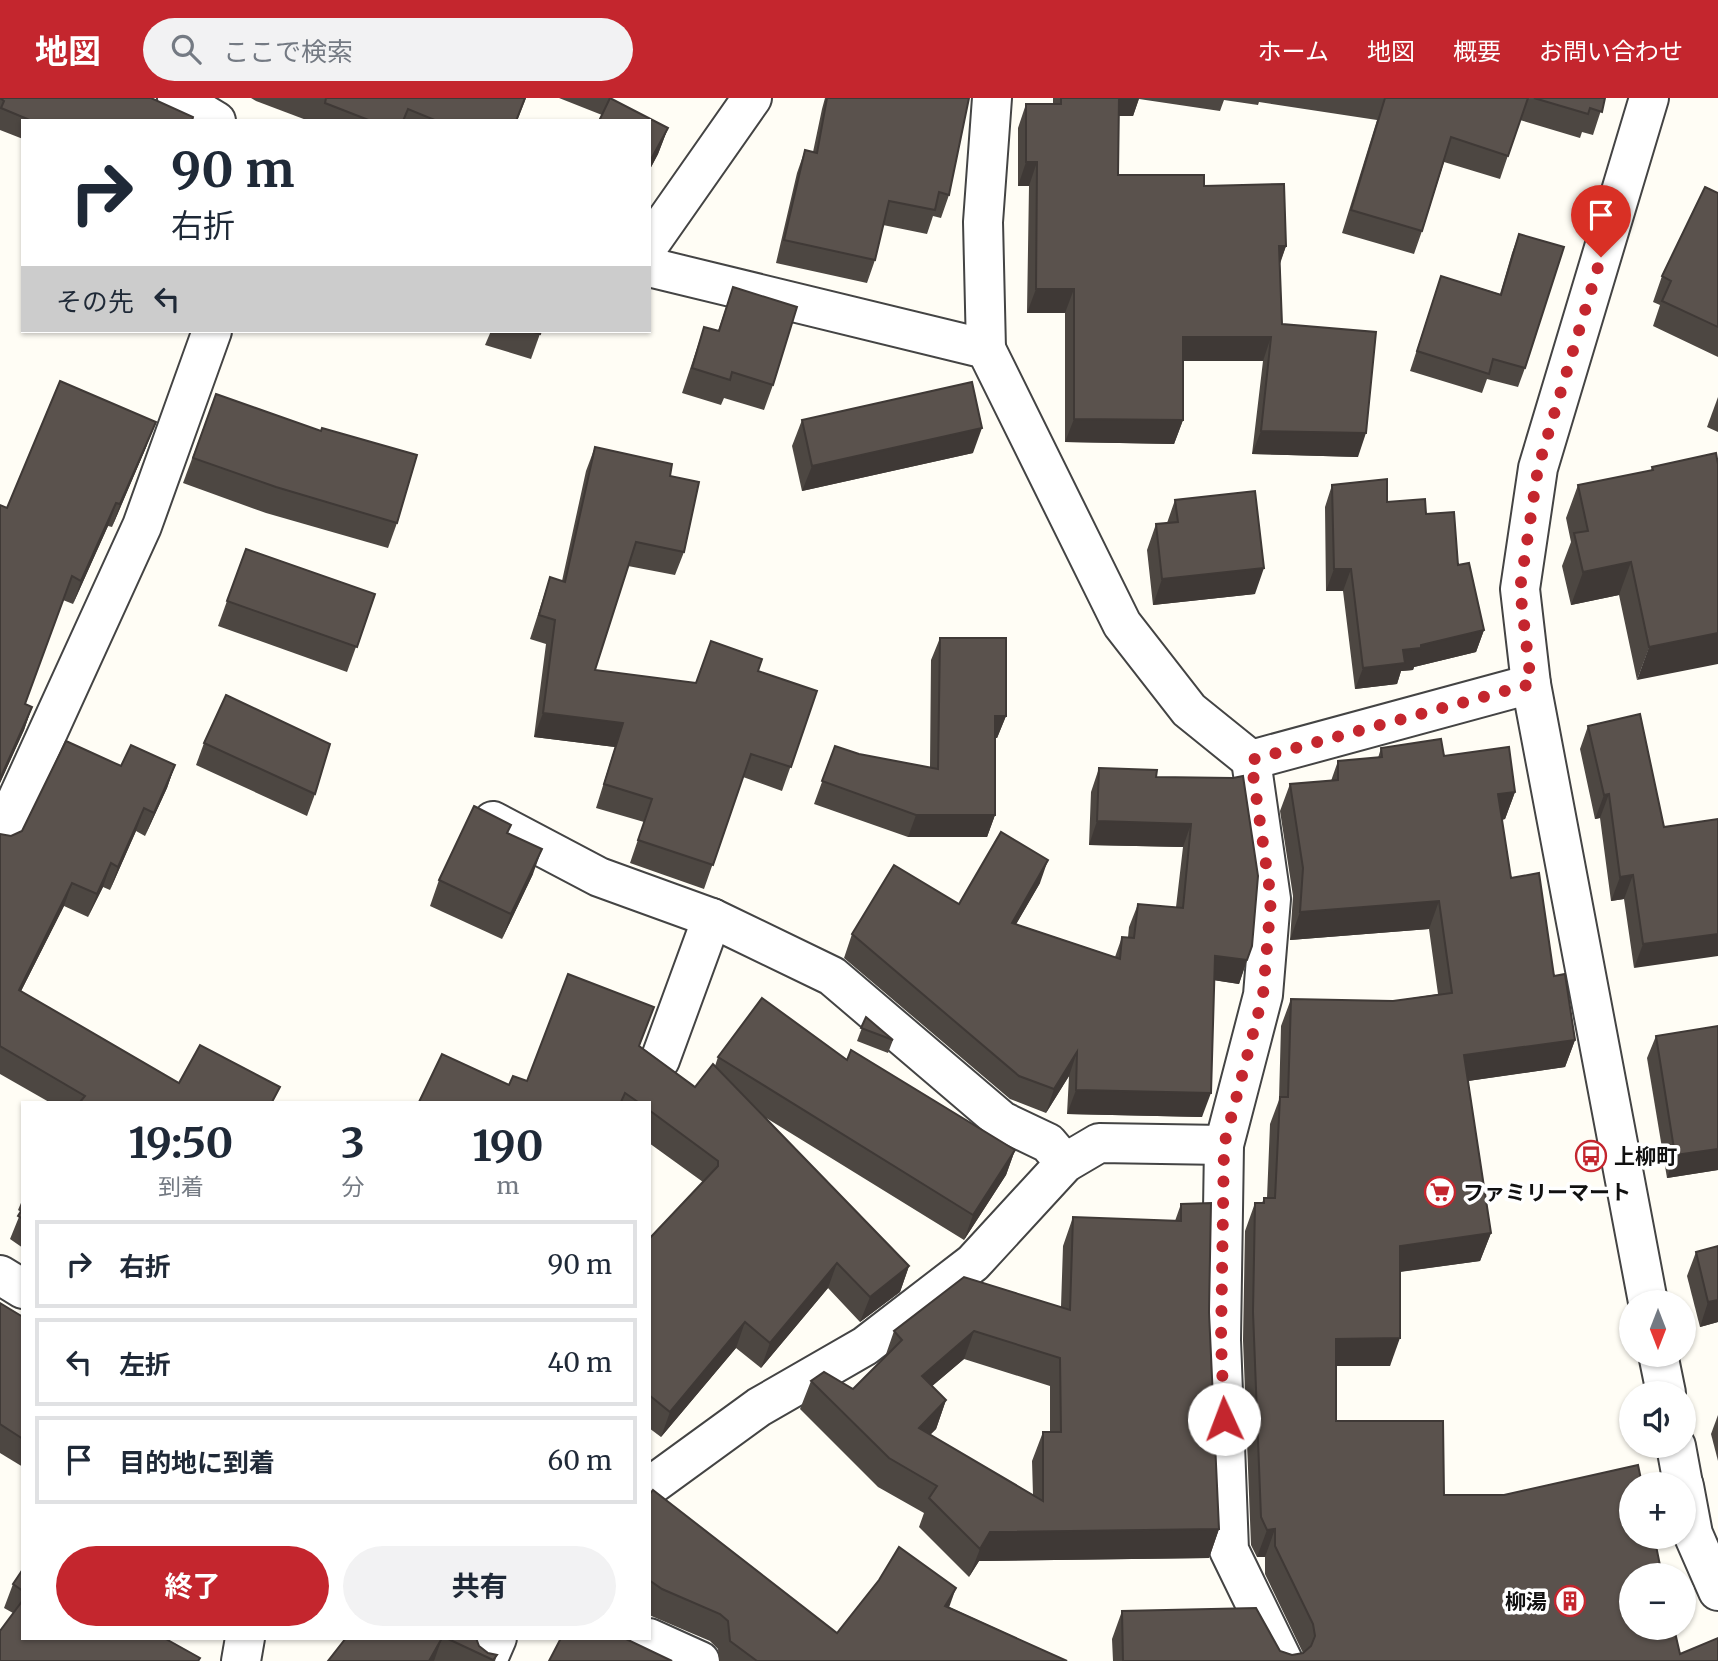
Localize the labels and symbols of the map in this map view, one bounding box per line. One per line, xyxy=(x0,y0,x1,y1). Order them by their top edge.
pin xyxy=(1571,185,1631,257)
bus stop icon: 上柳町 xyxy=(1574,1139,1608,1173)
place label: 上柳町 xyxy=(1614,1143,1677,1170)
supermarket icon: ファミリーマート xyxy=(1423,1175,1457,1209)
place label: ファミリーマート xyxy=(1463,1179,1631,1206)
north arrow xyxy=(1619,1290,1696,1367)
position arrow xyxy=(1187,1382,1261,1456)
building icon: 柳湯 xyxy=(1553,1584,1587,1618)
place label: 柳湯 xyxy=(1505,1588,1547,1615)

